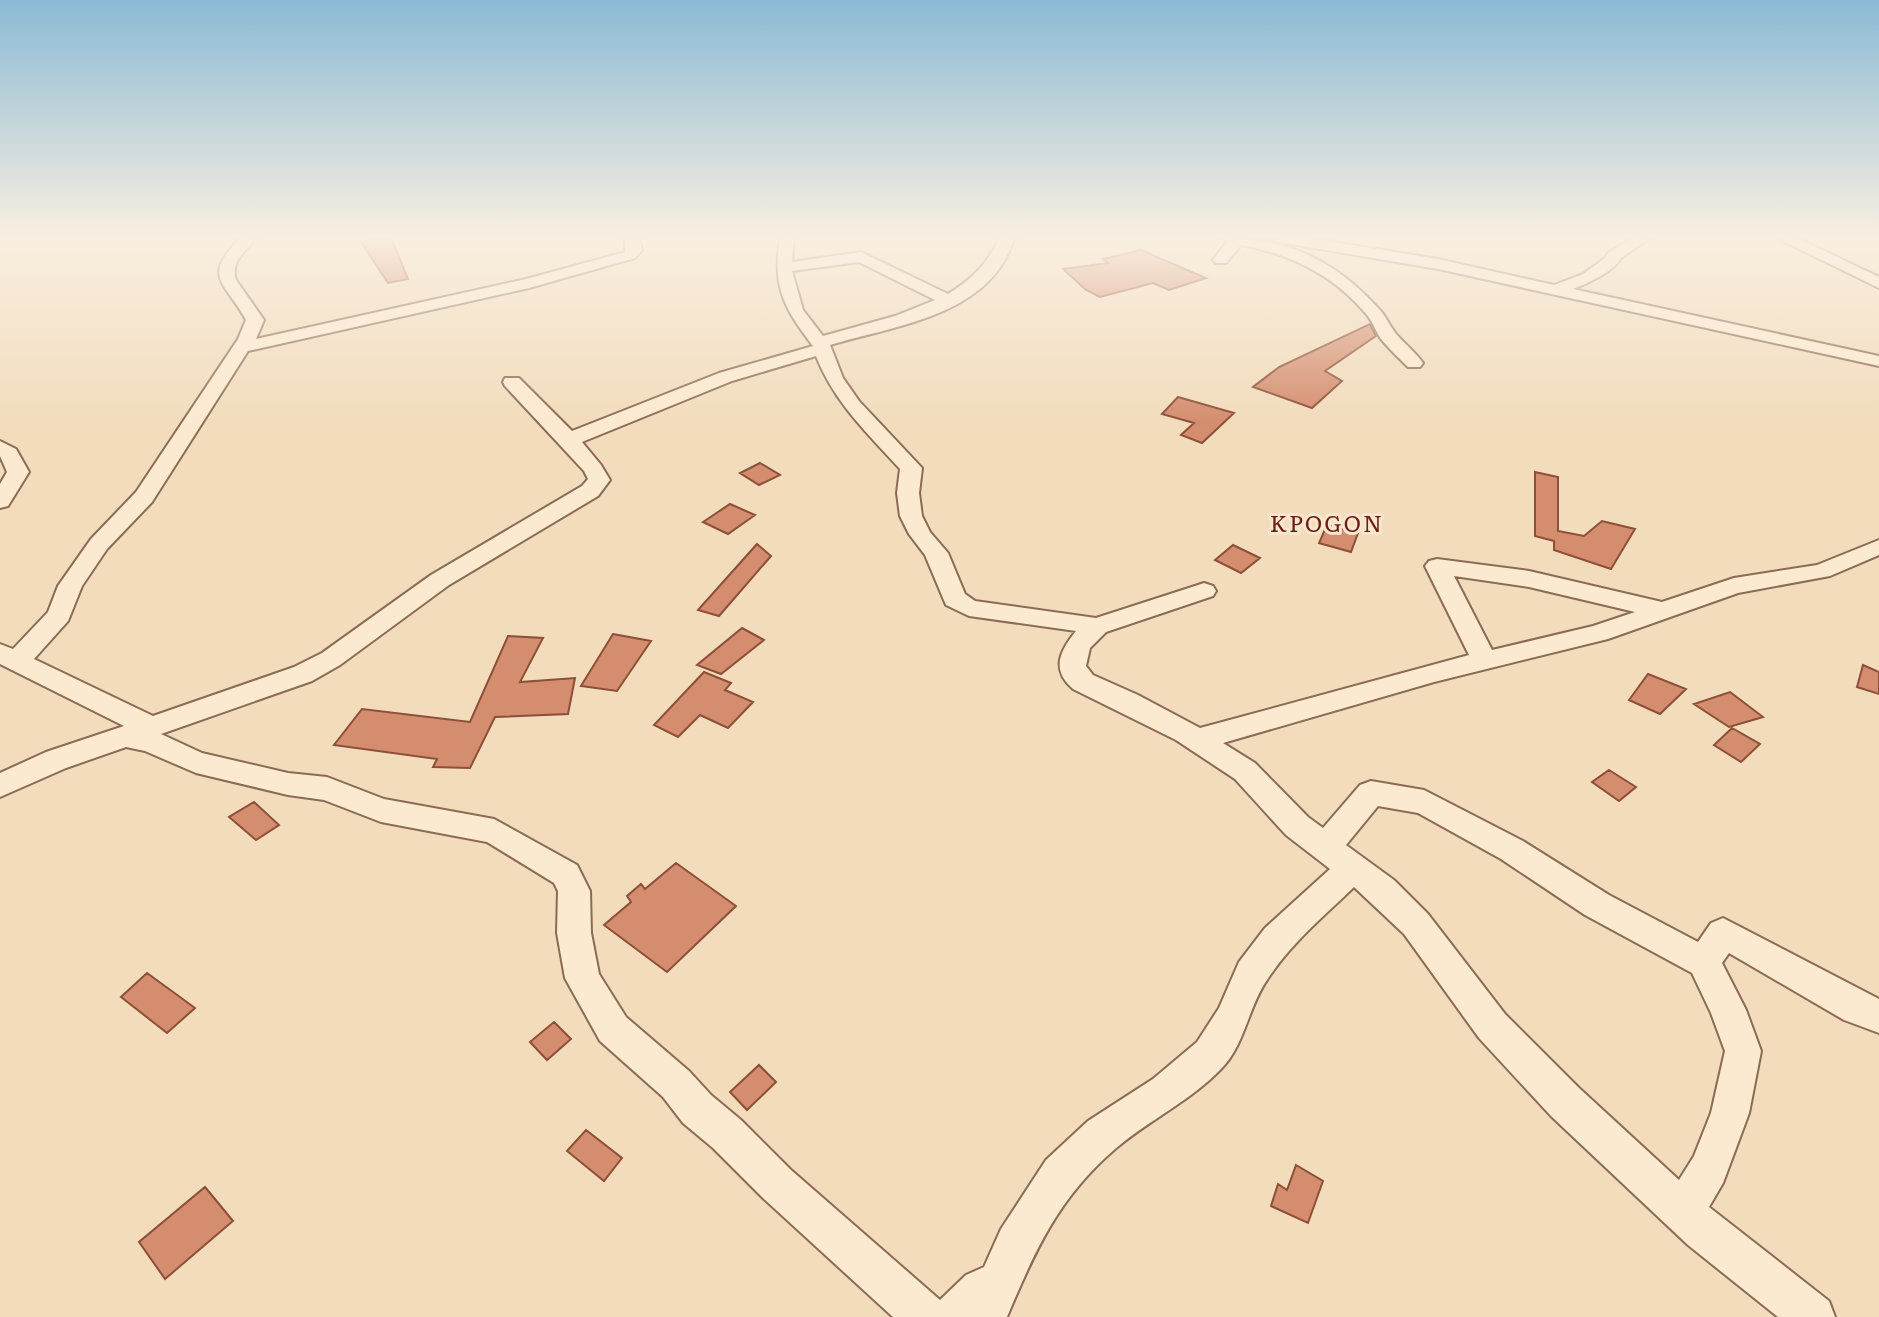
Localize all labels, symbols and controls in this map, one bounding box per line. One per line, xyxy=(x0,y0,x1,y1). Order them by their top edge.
district label: KPOGON xyxy=(1270,505,1384,539)

